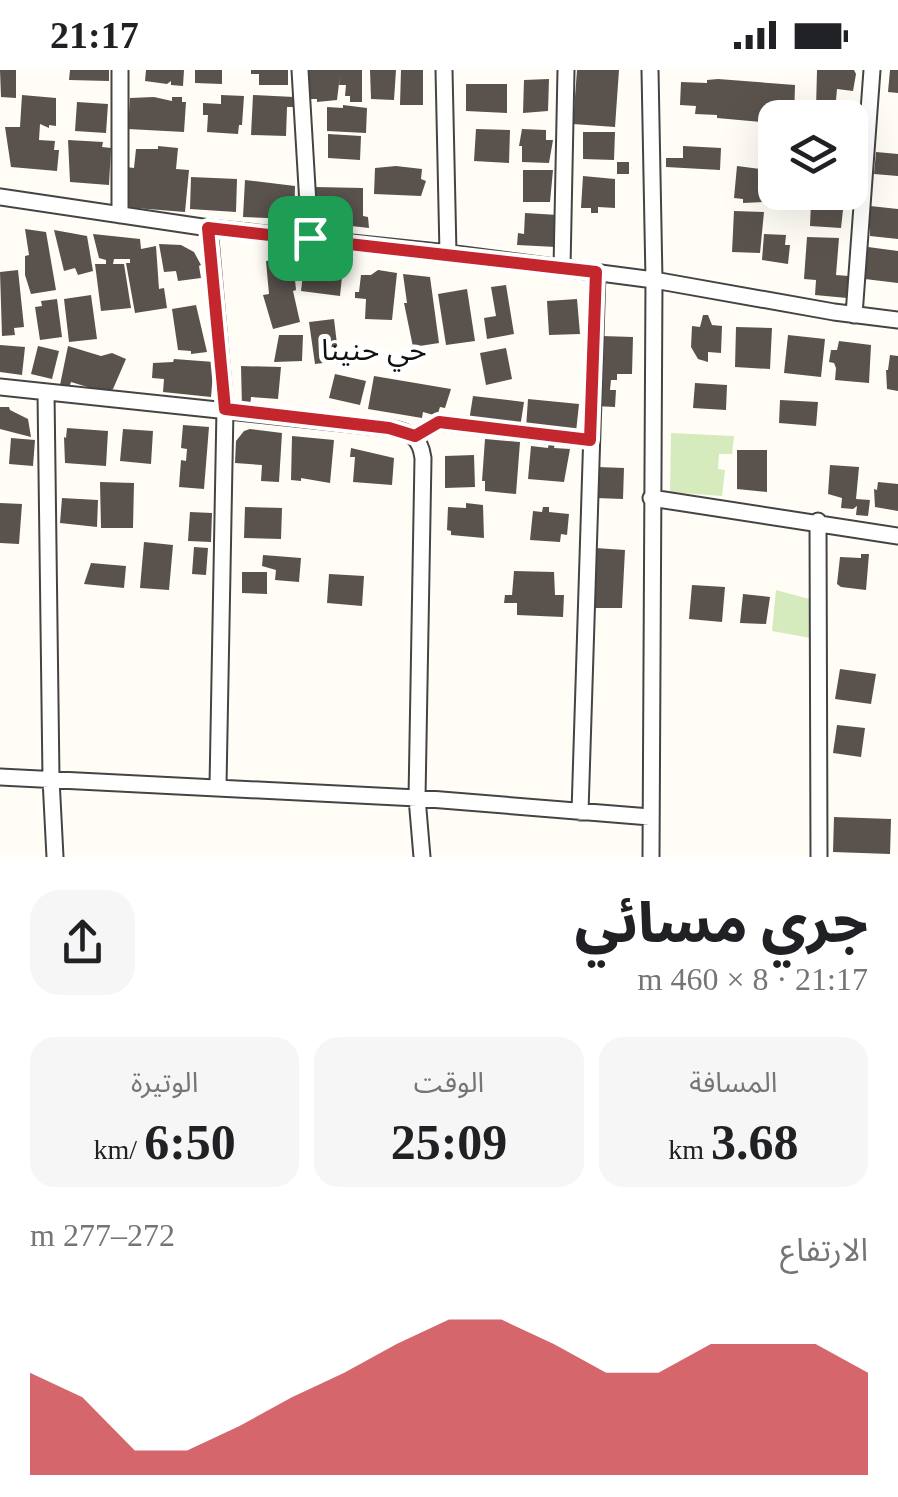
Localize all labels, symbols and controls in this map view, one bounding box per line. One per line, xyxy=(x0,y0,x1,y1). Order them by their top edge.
text: 21:17 xyxy=(50,14,139,56)
map controls xyxy=(758,100,868,210)
button: layers xyxy=(758,100,868,210)
pin xyxy=(268,196,353,281)
icon: arrive xyxy=(283,211,338,266)
district label: حي حنينا xyxy=(321,333,427,372)
button: share xyxy=(30,890,135,995)
text: جري مسائي xyxy=(575,893,868,954)
text: 21:17 · 8 × 460 m xyxy=(638,961,868,997)
text: الوتيرة xyxy=(131,1067,198,1098)
text: الوقت xyxy=(414,1067,484,1098)
text: المسافة xyxy=(689,1067,777,1098)
text: 6:50 xyxy=(144,1114,236,1170)
text: 25:09 xyxy=(391,1114,507,1170)
text: 3.68 xyxy=(711,1114,798,1170)
text: /km xyxy=(94,1134,144,1165)
text: km xyxy=(668,1134,711,1165)
text: 272–277 m xyxy=(30,1217,175,1253)
text: الارتفاع xyxy=(780,1232,868,1268)

